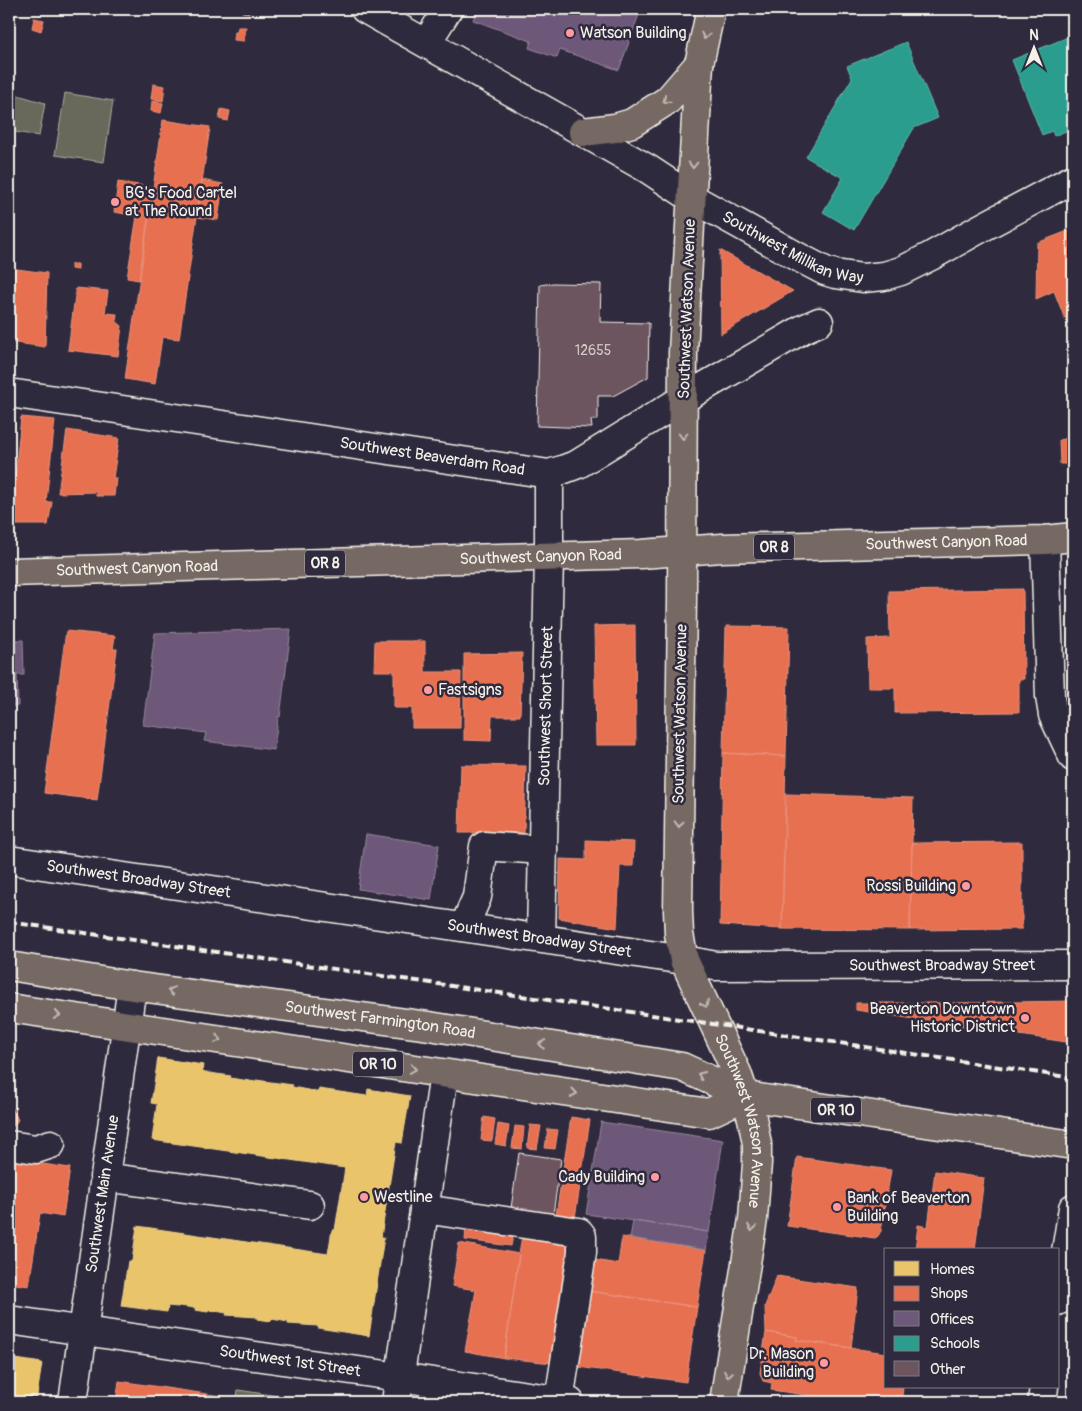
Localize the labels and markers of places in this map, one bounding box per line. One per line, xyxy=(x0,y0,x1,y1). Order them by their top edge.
place label: Watson Building xyxy=(580,23,687,43)
marker: Watson Building xyxy=(564,27,576,39)
place label: BG's Food Cartel at The Round xyxy=(125,183,237,221)
marker: BG's Food Cartel at The Round xyxy=(109,196,121,208)
place label: Fastsigns xyxy=(438,680,502,700)
marker: Fastsigns xyxy=(422,684,434,696)
place label: Rossi Building xyxy=(866,876,956,896)
marker: Rossi Building xyxy=(960,880,972,892)
place label: Beaverton Downtown Historic District xyxy=(870,999,1016,1037)
marker: Beaverton Downtown Historic District xyxy=(1019,1012,1031,1024)
place label: Cady Building xyxy=(558,1167,645,1187)
marker: Cady Building xyxy=(649,1171,661,1183)
place label: Westline xyxy=(374,1187,433,1207)
place label: Bank of Beaverton Building xyxy=(847,1188,970,1226)
marker: Westline xyxy=(358,1191,370,1203)
marker: Bank of Beaverton Building xyxy=(831,1201,843,1213)
place label: Dr. Mason Building xyxy=(749,1344,814,1382)
marker: Dr. Mason Building xyxy=(818,1357,830,1369)

